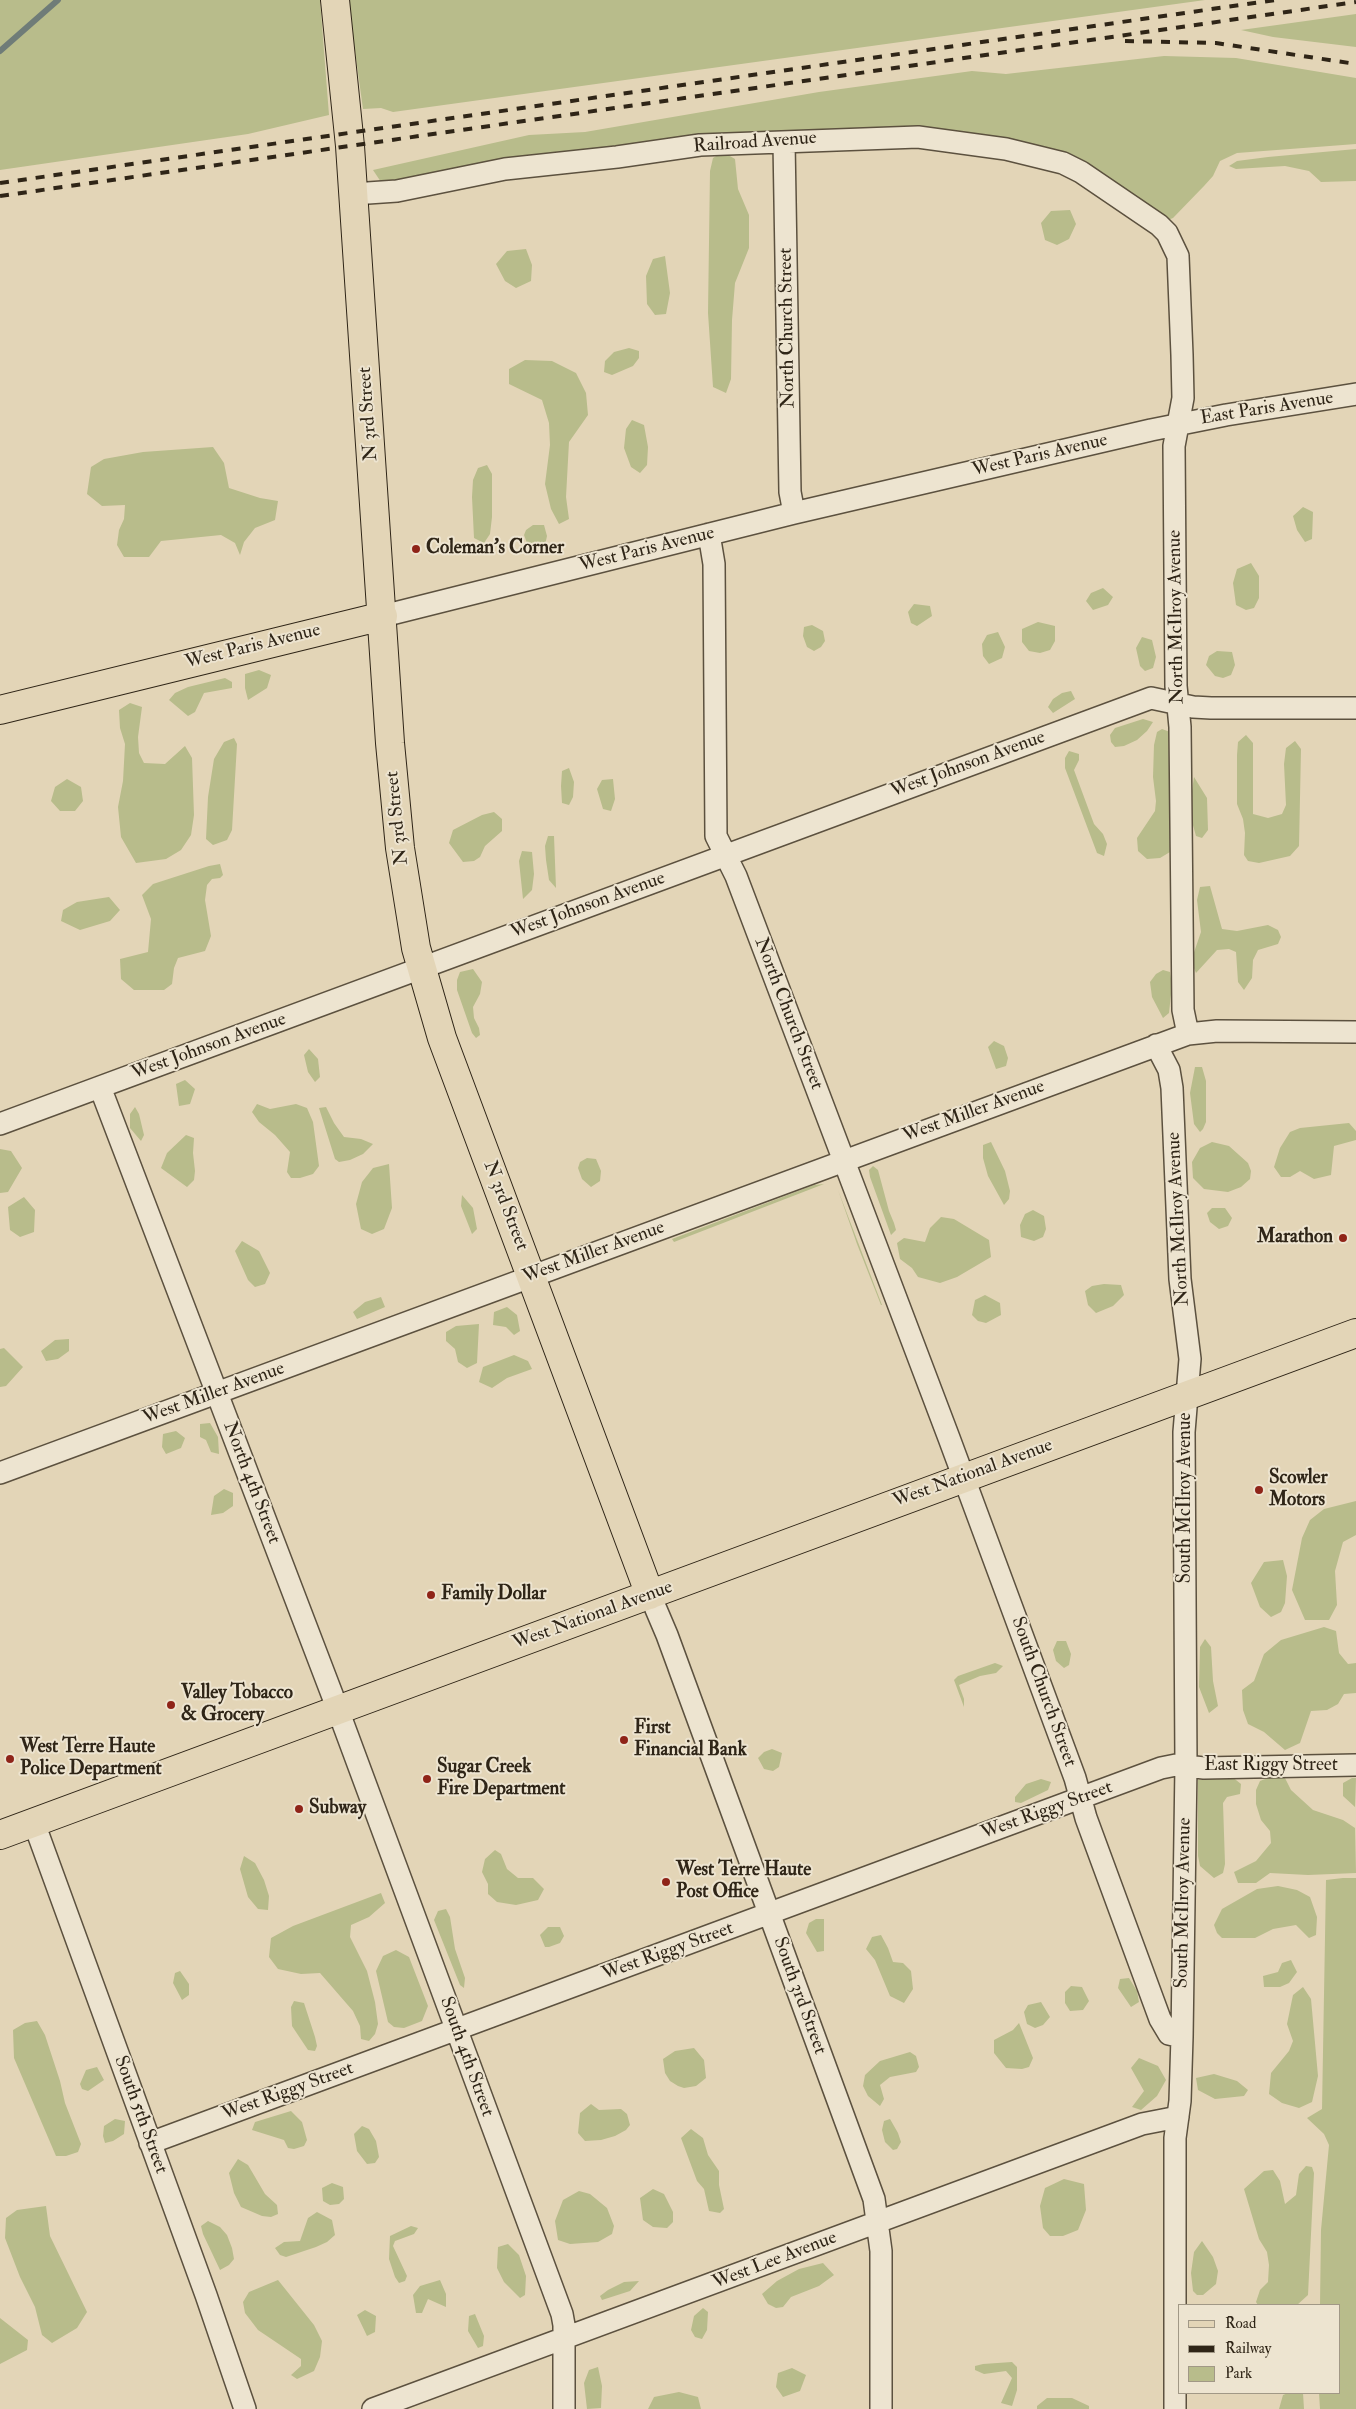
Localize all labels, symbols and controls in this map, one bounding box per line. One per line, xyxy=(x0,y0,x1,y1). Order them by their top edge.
street label: Railroad Avenue xyxy=(693,127,817,159)
street label: North Church Street xyxy=(775,247,801,409)
street label: N 3rd Street xyxy=(354,366,384,462)
street label: East Paris Avenue xyxy=(1199,387,1335,431)
street label: West Paris Avenue xyxy=(970,429,1110,483)
street label: West Paris Avenue xyxy=(577,522,717,578)
street label: North McIlroy Avenue xyxy=(1164,530,1190,704)
place label: Coleman's Corner xyxy=(426,538,564,560)
marker: Coleman's Corner xyxy=(410,543,422,555)
street label: West Paris Avenue xyxy=(183,619,323,675)
street label: West Johnson Avenue xyxy=(888,726,1048,804)
street label: N 3rd Street xyxy=(382,770,414,866)
street label: West Johnson Avenue xyxy=(508,867,668,945)
street label: North Church Street xyxy=(749,935,827,1093)
street label: West Johnson Avenue xyxy=(129,1008,289,1086)
street label: West Miller Avenue xyxy=(900,1076,1048,1148)
street label: North McIlroy Avenue xyxy=(1163,1131,1195,1307)
street label: N 3rd Street xyxy=(477,1158,533,1254)
street label: West Miller Avenue xyxy=(520,1217,668,1289)
place label: Marathon xyxy=(1257,1227,1333,1249)
marker: Marathon xyxy=(1337,1232,1349,1244)
street label: West Miller Avenue xyxy=(140,1358,288,1430)
street label: South McIlroy Avenue xyxy=(1175,1412,1197,1584)
street label: North 4th Street xyxy=(217,1419,285,1547)
street label: West National Avenue xyxy=(890,1434,1056,1514)
place label: Scowler Motors xyxy=(1269,1468,1328,1512)
marker: Scowler Motors xyxy=(1253,1484,1265,1496)
street label: West National Avenue xyxy=(510,1576,676,1656)
place label: Family Dollar xyxy=(441,1584,546,1606)
marker: Family Dollar xyxy=(425,1589,437,1601)
street label: South Church Street xyxy=(1005,1614,1081,1770)
place label: Valley Tobacco & Grocery xyxy=(181,1683,293,1727)
marker: Valley Tobacco & Grocery xyxy=(165,1699,177,1711)
place label: First Financial Bank xyxy=(634,1718,747,1762)
marker: First Financial Bank xyxy=(618,1734,630,1746)
place label: West Terre Haute Police Department xyxy=(20,1737,162,1781)
marker: West Terre Haute Police Department xyxy=(4,1753,16,1765)
street label: East Riggy Street xyxy=(1204,1755,1338,1777)
place label: Sugar Creek Fire Department xyxy=(437,1757,565,1801)
marker: Sugar Creek Fire Department xyxy=(421,1773,433,1785)
street label: West Riggy Street xyxy=(978,1777,1116,1845)
place label: Subway xyxy=(309,1798,366,1820)
marker: Subway xyxy=(293,1803,305,1815)
street label: South McIlroy Avenue xyxy=(1171,1817,1197,1989)
place label: West Terre Haute Post Office xyxy=(676,1860,811,1904)
marker: West Terre Haute Post Office xyxy=(660,1876,672,1888)
street label: West Riggy Street xyxy=(599,1918,737,1986)
street label: South 3rd Street xyxy=(767,1934,831,2058)
street label: South 4th Street xyxy=(434,1994,498,2120)
street label: South 5th Street xyxy=(108,2053,172,2177)
street label: West Riggy Street xyxy=(219,2058,357,2126)
street label: West Lee Avenue xyxy=(710,2227,840,2295)
legend xyxy=(1178,2304,1341,2394)
text: Road xyxy=(1225,2314,1256,2333)
text: Railway xyxy=(1225,2339,1271,2358)
text: Park xyxy=(1225,2364,1252,2383)

